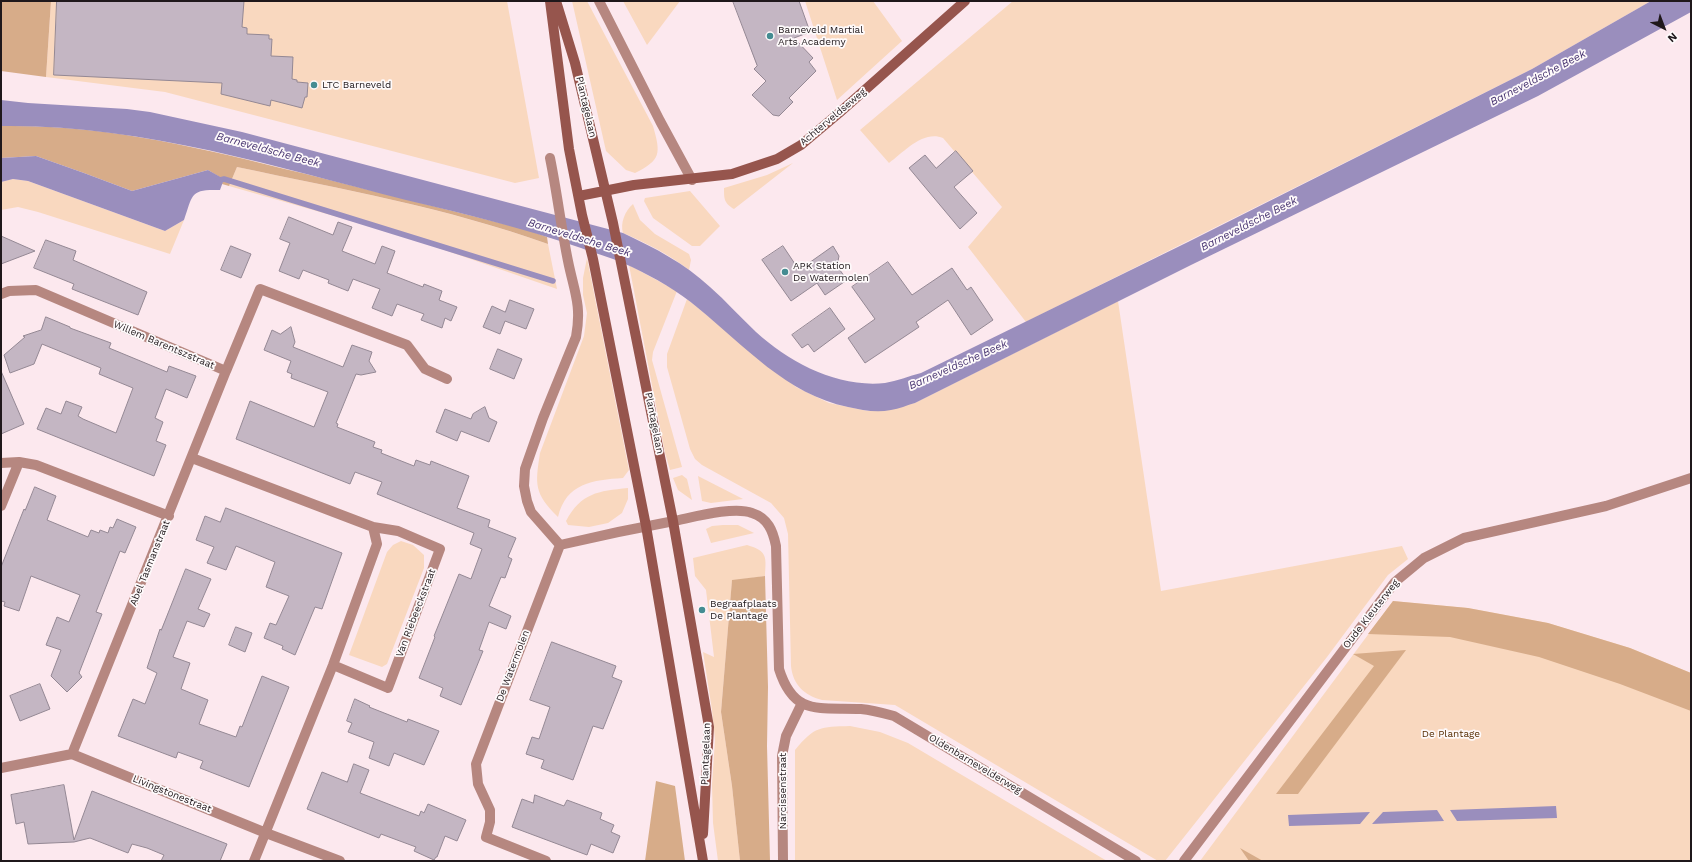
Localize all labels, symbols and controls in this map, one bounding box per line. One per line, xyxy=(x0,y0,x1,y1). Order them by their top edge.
north arrow xyxy=(1644,8,1684,48)
place label: Barneveld Martial Arts Academy xyxy=(778,24,863,48)
text: N xyxy=(1665,30,1680,45)
marker: Barneveld Martial Arts Academy xyxy=(765,31,775,41)
water label: Barneveldsche Beek xyxy=(1488,47,1588,109)
street label: Plantagelaan xyxy=(573,75,599,139)
place label: LTC Barneveld xyxy=(322,79,391,91)
marker: LTC Barneveld xyxy=(309,80,319,90)
street label: Achterveldseweg xyxy=(797,86,869,148)
water label: Barneveldsche Beek xyxy=(215,130,321,170)
water label: Barneveldsche Beek xyxy=(1199,194,1299,254)
water label: Barneveldsche Beek xyxy=(526,216,632,260)
place label: APK Station De Watermolen xyxy=(793,260,869,284)
marker: APK Station De Watermolen xyxy=(780,267,790,277)
street label: Willem Barentszstraat xyxy=(112,318,216,372)
water label: Barneveldsche Beek xyxy=(907,337,1009,393)
street label: Plantagelaan xyxy=(642,391,666,455)
street label: Abel Tasmanstraat xyxy=(127,518,173,608)
street label: Van Riebeeckstraat xyxy=(394,567,438,659)
street label: Oude Kleuterweg xyxy=(1340,577,1402,651)
place label: Begraafplaats De Plantage xyxy=(710,598,777,622)
marker: Begraafplaats De Plantage xyxy=(697,605,707,615)
street label: De Watermolen xyxy=(494,629,532,703)
street label: Plantagelaan xyxy=(699,723,713,785)
park label: De Plantage xyxy=(1422,728,1480,740)
street label: Oldenbarnevelderweg xyxy=(926,732,1024,796)
street label: Narcissenstraat xyxy=(777,753,789,829)
street label: Livingstonestraat xyxy=(131,773,213,815)

